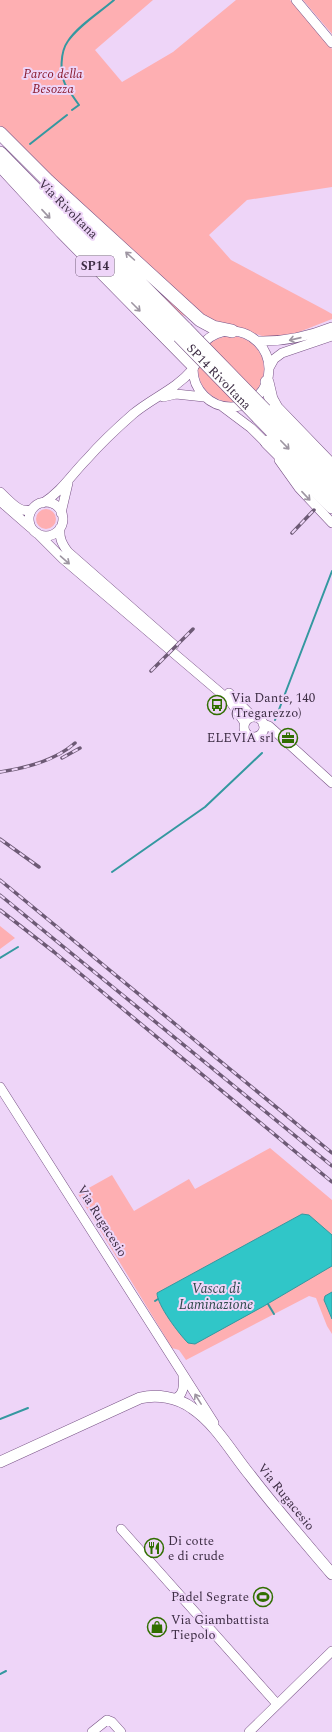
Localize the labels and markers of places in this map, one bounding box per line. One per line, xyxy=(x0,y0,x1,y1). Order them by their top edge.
place label: Via Dante, 140 (Tregarezzo) xyxy=(231,688,316,723)
bus stop icon: Via Dante, 140 (Tregarezzo) xyxy=(206,694,228,716)
office icon: ELEVIA srl xyxy=(277,727,299,749)
place label: ELEVIA srl xyxy=(207,728,274,748)
place label: Di cotte e di crude xyxy=(168,1531,224,1566)
restaurant icon: Di cotte e di crude xyxy=(143,1537,165,1559)
sports icon: Padel Segrate xyxy=(252,1586,274,1608)
place label: Padel Segrate xyxy=(171,1587,249,1607)
place label: Via Giambattista Tiepolo xyxy=(171,1610,270,1645)
shop icon: Via Giambattista Tiepolo xyxy=(146,1616,168,1638)

